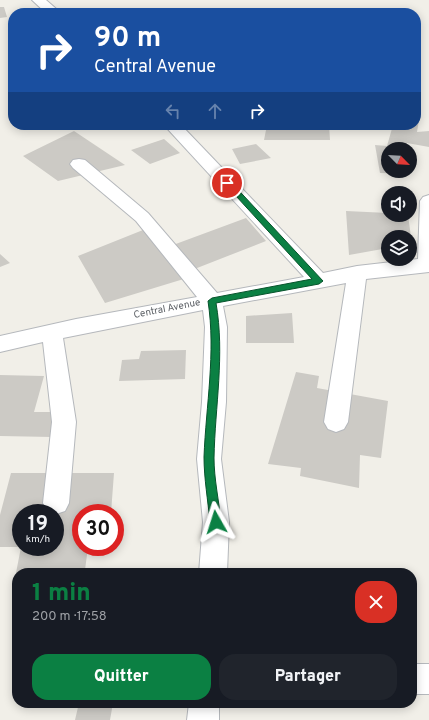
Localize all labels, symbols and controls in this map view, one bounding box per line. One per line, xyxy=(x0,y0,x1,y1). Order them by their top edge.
text: 90 m xyxy=(94,21,161,57)
icon: right xyxy=(28,24,80,76)
text: Central Avenue xyxy=(94,56,216,79)
icon: left xyxy=(162,100,184,122)
icon: ahead xyxy=(204,100,226,122)
icon: right xyxy=(246,100,268,122)
north arrow xyxy=(381,142,417,178)
map controls xyxy=(381,142,417,266)
pin xyxy=(210,166,244,200)
icon: arrive xyxy=(216,172,238,194)
button: sound xyxy=(381,186,417,222)
button: layers xyxy=(381,230,417,266)
street label: Central Avenue xyxy=(132,296,202,322)
position arrow xyxy=(195,501,237,543)
speed limit sign: 30 xyxy=(72,504,124,556)
text: 19 xyxy=(28,512,48,538)
text: km/h xyxy=(26,533,50,546)
text: 1 min xyxy=(32,579,91,609)
button: close xyxy=(355,581,397,623)
text: 200 m · 17:58 xyxy=(32,609,107,625)
button: Quitter xyxy=(32,654,211,700)
button: Partager xyxy=(219,654,397,700)

